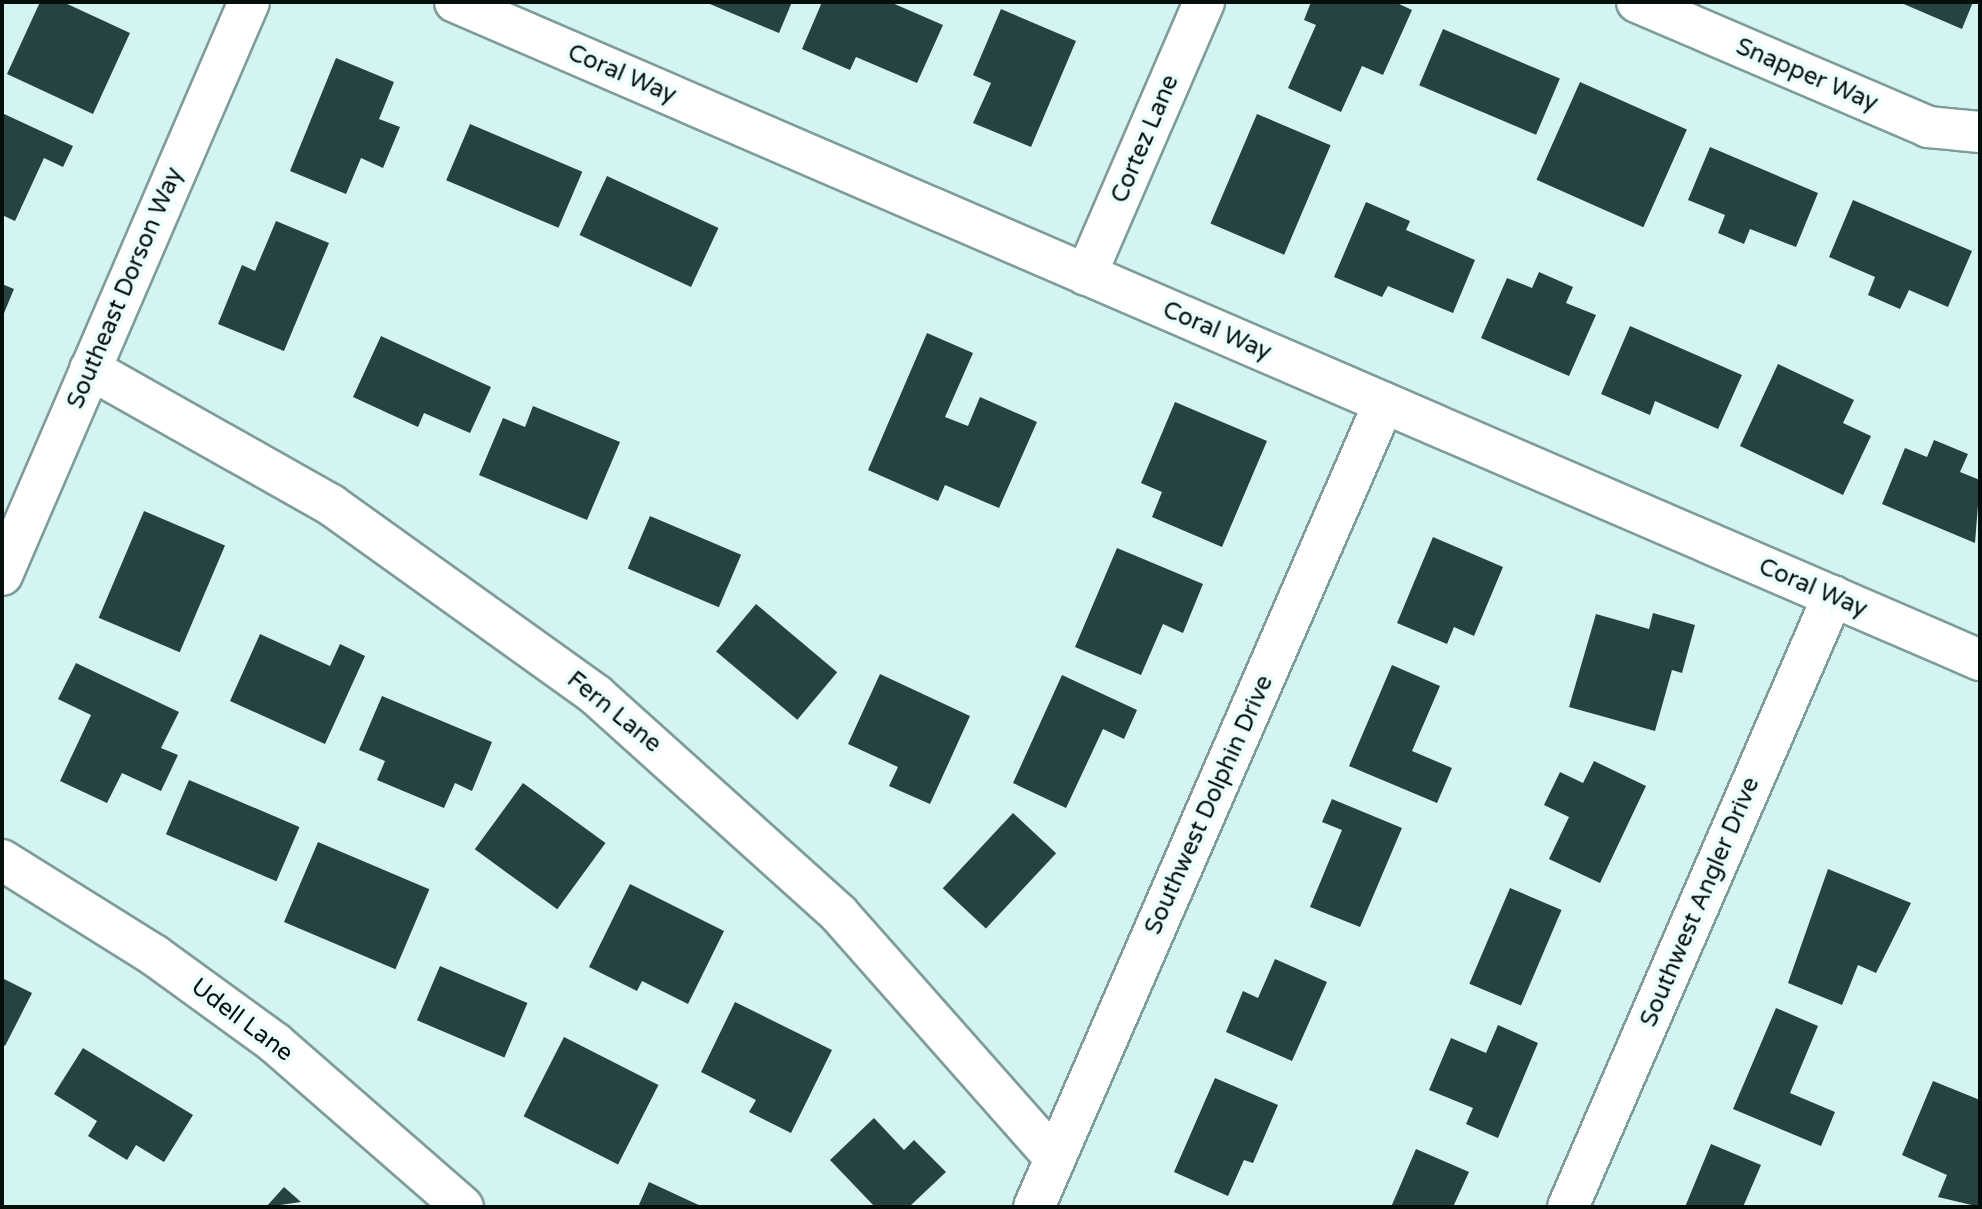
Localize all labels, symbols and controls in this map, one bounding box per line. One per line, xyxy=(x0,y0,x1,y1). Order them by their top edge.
street label: Snapper Way xyxy=(1732,32,1882,118)
street label: Coral Way xyxy=(563,38,681,110)
street label: Cortez Lane xyxy=(1105,71,1185,207)
street label: Southeast Dorson Way xyxy=(61,163,189,413)
street label: Coral Way xyxy=(1158,295,1276,367)
street label: Coral Way xyxy=(1754,552,1872,624)
street label: Fern Lane xyxy=(561,665,667,759)
street label: Southwest Dolphin Drive xyxy=(1139,671,1279,939)
street label: Southwest Angler Drive xyxy=(1634,773,1766,1031)
street label: Udell Lane xyxy=(185,972,299,1068)

